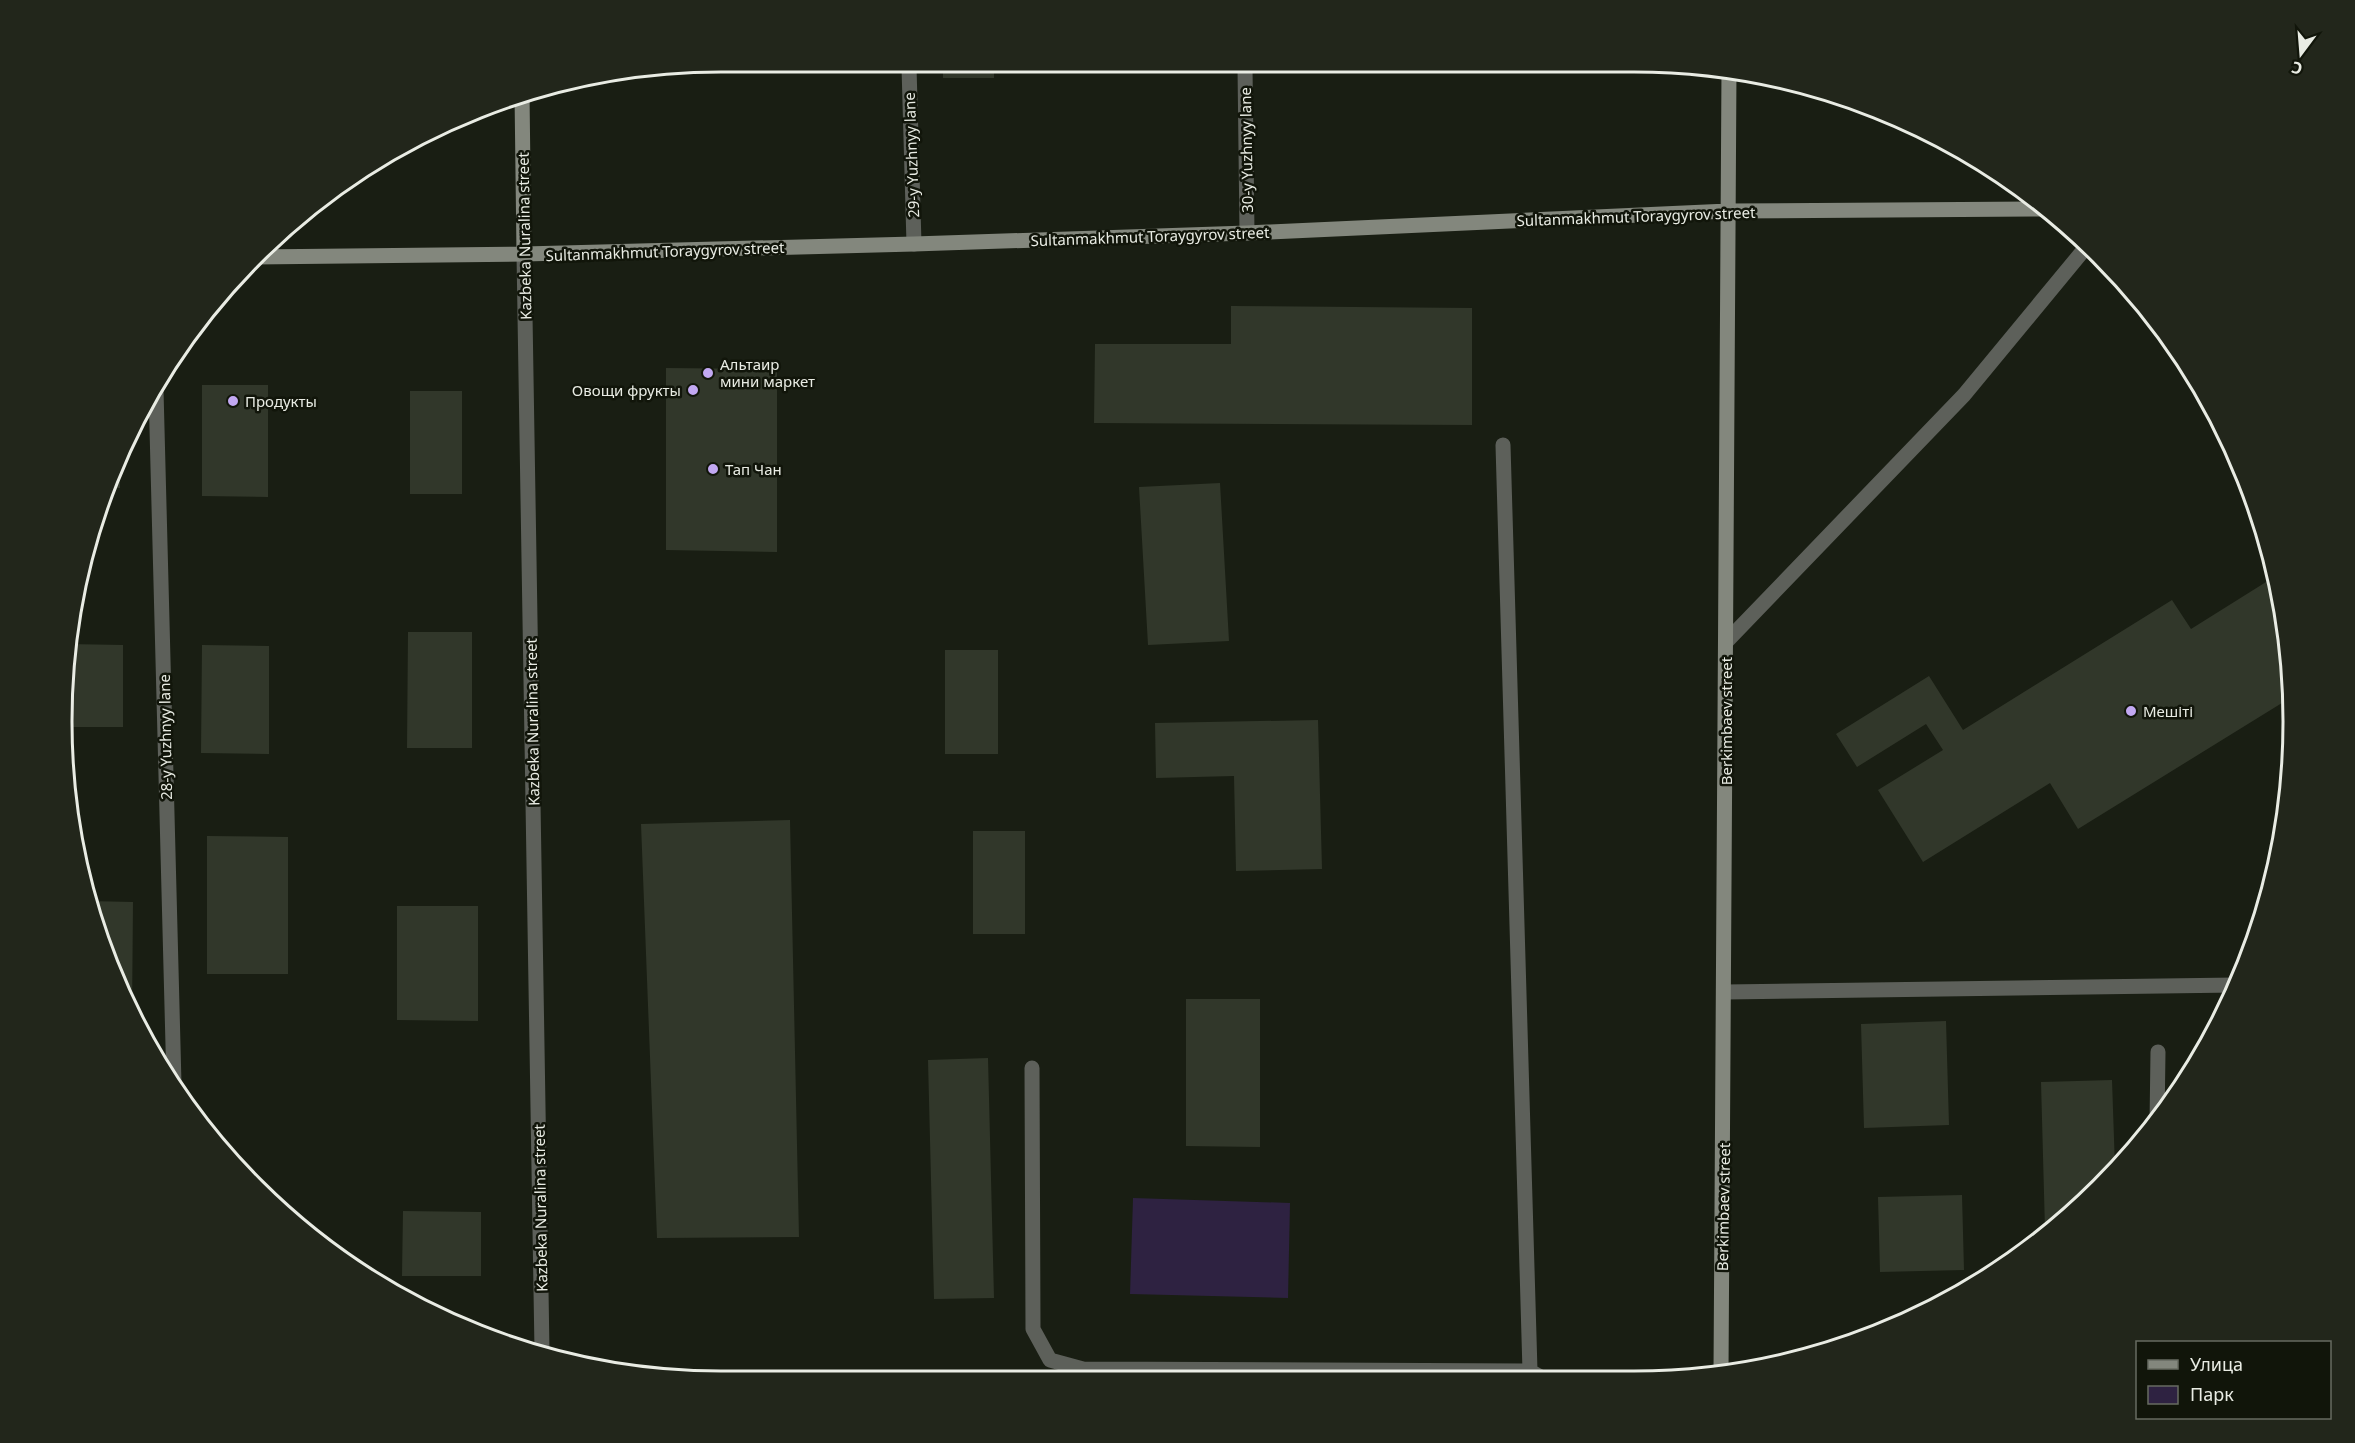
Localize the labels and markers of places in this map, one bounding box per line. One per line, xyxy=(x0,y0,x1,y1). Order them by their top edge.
place label: Альтаир мини маркет xyxy=(720,354,815,391)
marker: Альтаир мини маркет xyxy=(701,366,715,380)
place label: Овощи фрукты xyxy=(572,380,681,400)
marker: Овощи фрукты xyxy=(686,383,700,397)
place label: Продукты xyxy=(245,391,317,411)
marker: Продукты xyxy=(226,394,240,408)
place label: Тап Чан xyxy=(725,459,782,479)
marker: Тап Чан xyxy=(706,462,720,476)
place label: Мешіті xyxy=(2143,701,2193,721)
marker: Мешіті xyxy=(2124,704,2138,718)

